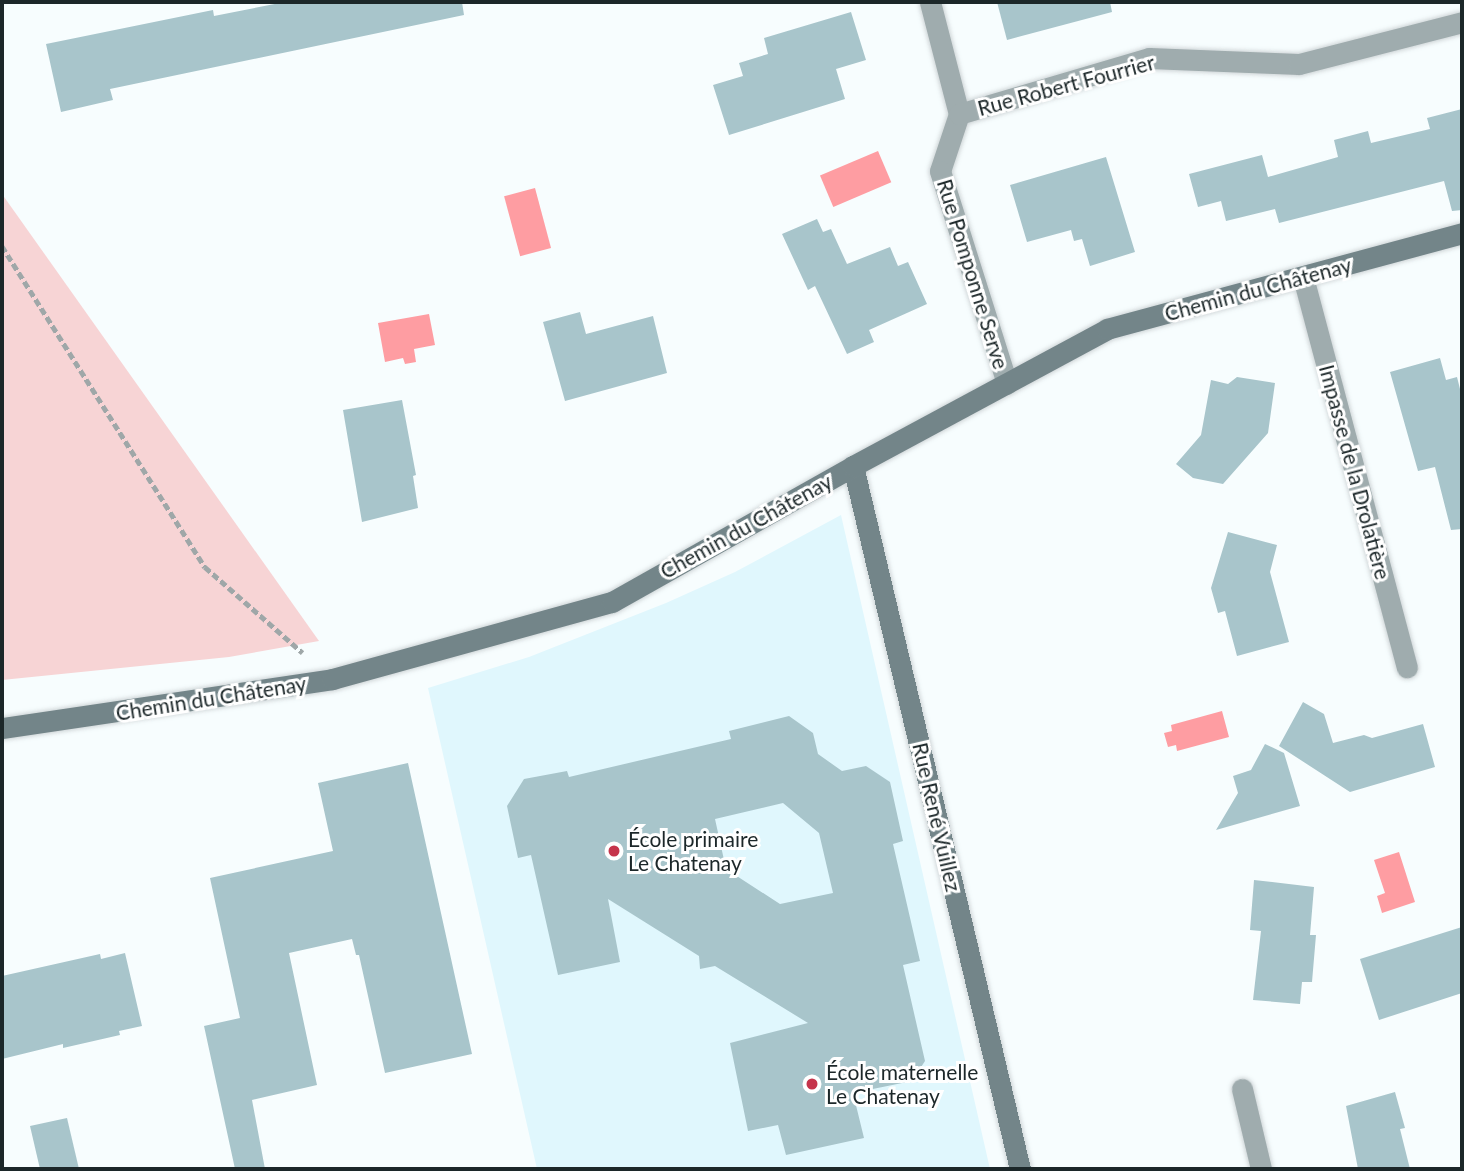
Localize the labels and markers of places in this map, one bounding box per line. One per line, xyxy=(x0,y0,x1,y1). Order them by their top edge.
place label: École primaire Le Chatenay xyxy=(628,826,758,876)
marker: École primaire Le Chatenay xyxy=(606,843,622,859)
place label: École maternelle Le Chatenay xyxy=(826,1059,978,1109)
marker: École maternelle Le Chatenay xyxy=(804,1076,820,1092)

